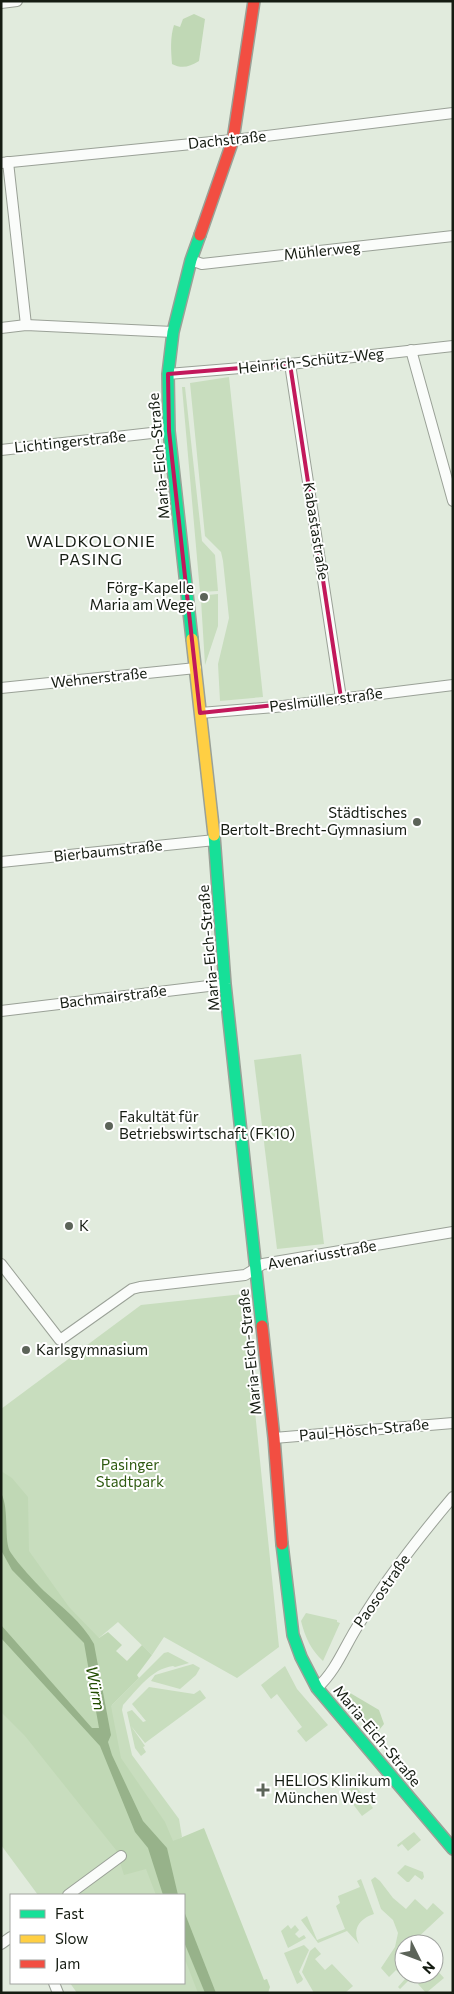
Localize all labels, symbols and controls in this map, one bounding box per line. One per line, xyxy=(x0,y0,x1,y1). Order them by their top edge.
street label: Dachstraße xyxy=(187,126,267,152)
street label: Mühlerweg xyxy=(283,237,361,263)
street label: Heinrich-Schütz-Weg xyxy=(237,343,385,377)
street label: Maria-Eich-Straße xyxy=(144,392,172,520)
street label: Lichtingerstraße xyxy=(13,426,127,456)
street label: Kabastastraße xyxy=(300,481,334,581)
district label: WALDKOLONIE PASING xyxy=(26,531,156,568)
place label: Förg-Kapelle Maria am Wege xyxy=(90,578,194,613)
marker: Förg-Kapelle Maria am Wege xyxy=(198,591,210,603)
street label: Wehnerstraße xyxy=(50,663,148,691)
street label: Peslmüllerstraße xyxy=(268,683,384,715)
place label: Städtisches Bertolt-Brecht-Gymnasium xyxy=(220,803,407,838)
marker: Städtisches Bertolt-Brecht-Gymnasium xyxy=(411,816,423,828)
street label: Bierbaumstraße xyxy=(53,835,163,865)
street label: Maria-Eich-Straße xyxy=(194,884,222,1012)
street label: Bachmairstraße xyxy=(58,981,168,1012)
place label: Fakultät für Betriebswirtschaft (FK10) xyxy=(119,1107,295,1142)
marker: Fakultät für Betriebswirtschaft (FK10) xyxy=(103,1120,115,1132)
place label: K xyxy=(79,1216,89,1234)
marker: K xyxy=(63,1220,75,1232)
street label: Avenariusstraße xyxy=(266,1236,378,1272)
street label: Maria-Eich-Straße xyxy=(233,1288,265,1416)
place label: Karlsgymnasium xyxy=(36,1340,148,1358)
marker: Karlsgymnasium xyxy=(20,1344,32,1356)
street label: Paul-Hösch-Straße xyxy=(298,1414,430,1444)
park label: Pasinger Stadtpark xyxy=(96,1455,164,1490)
street label: Paosostraße xyxy=(349,1550,413,1631)
water label: Würm xyxy=(83,1664,110,1712)
street label: Maria-Eich-Straße xyxy=(330,1681,425,1790)
place label: HELIOS Klinikum München West xyxy=(274,1771,391,1806)
marker: HELIOS Klinikum München West xyxy=(256,1783,270,1797)
legend xyxy=(10,1894,185,1984)
text: Fast xyxy=(55,1904,84,1922)
text: Slow xyxy=(55,1929,88,1947)
north arrow xyxy=(394,1934,444,1984)
text: Jam xyxy=(55,1954,80,1972)
text: N xyxy=(419,1958,439,1978)

